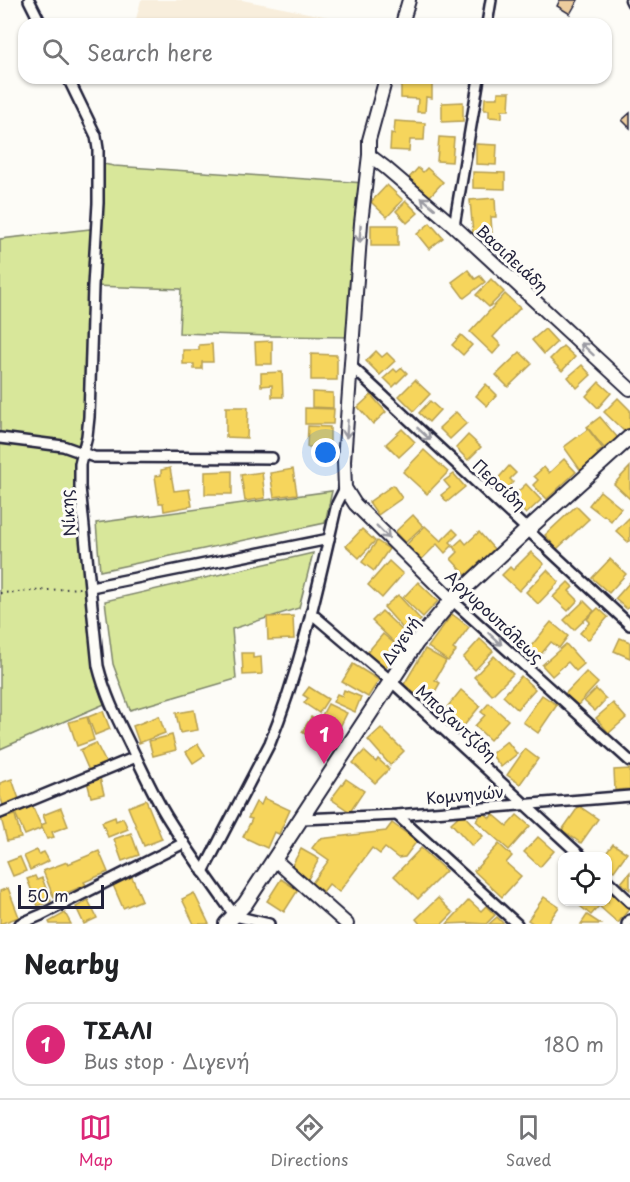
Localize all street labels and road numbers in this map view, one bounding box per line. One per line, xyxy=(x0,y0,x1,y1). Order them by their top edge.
street label: Βασιλειάδη xyxy=(472,218,554,298)
street label: Περσίδη xyxy=(468,453,532,515)
street label: Νίκης xyxy=(53,489,81,537)
street label: Αργυρουπόλεως xyxy=(441,564,549,668)
street label: Διγενή xyxy=(375,611,425,669)
street label: Μποζαντζίδη xyxy=(411,678,503,766)
street label: Κομνηνών xyxy=(425,779,505,809)

